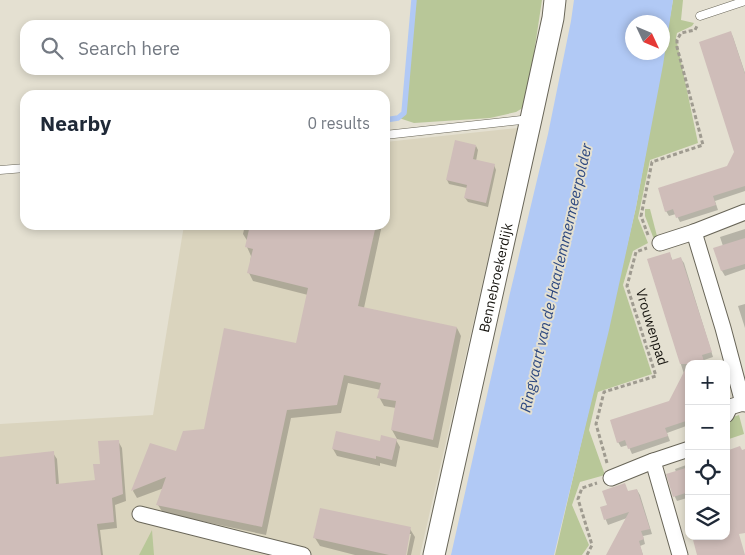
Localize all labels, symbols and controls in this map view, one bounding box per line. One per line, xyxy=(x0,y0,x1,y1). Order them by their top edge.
north arrow xyxy=(625,15,670,60)
search box xyxy=(20,20,390,75)
icon: search xyxy=(38,34,66,62)
text: Search here xyxy=(78,36,180,60)
text: Nearby xyxy=(40,109,111,137)
text: 0 results xyxy=(307,113,370,133)
water label: Ringvaart van de Haarlemmermeerpolder xyxy=(515,141,596,414)
street label: Bennebroekerdijk xyxy=(475,221,517,334)
street label: Vrouwenpad xyxy=(632,286,672,368)
map controls xyxy=(685,360,730,540)
button: + xyxy=(685,360,730,405)
button: − xyxy=(685,405,730,450)
button: locate xyxy=(685,450,730,495)
button: layers xyxy=(685,495,730,540)

